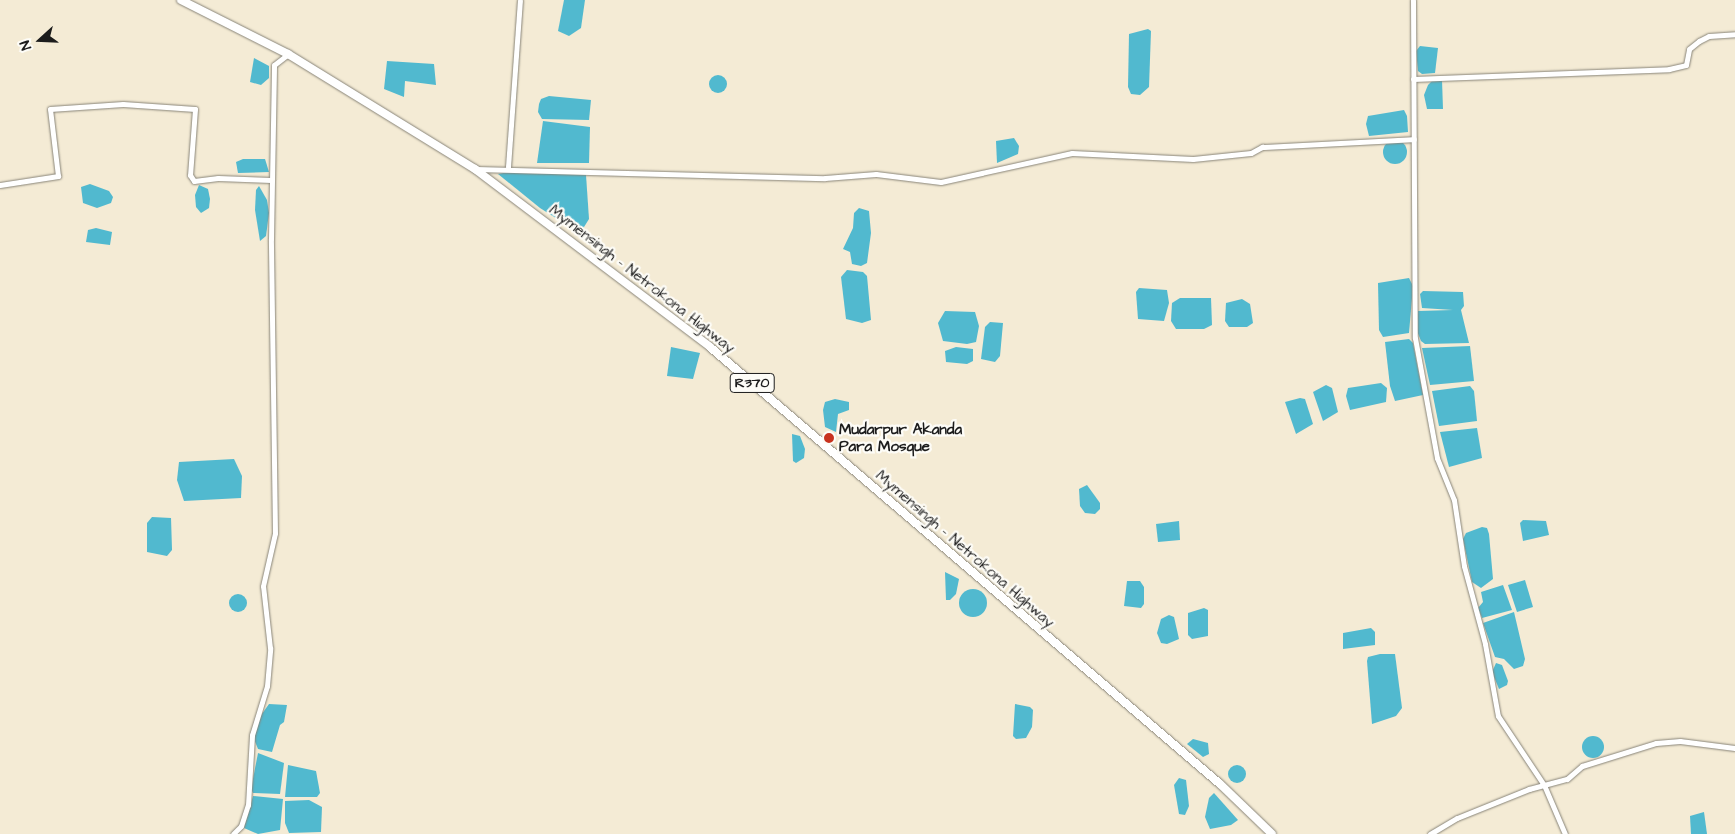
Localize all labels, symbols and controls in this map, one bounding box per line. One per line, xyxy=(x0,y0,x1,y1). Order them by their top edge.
north arrow xyxy=(15,15,65,65)
text: N xyxy=(15,38,37,53)
street label: Mymensingh - Netrokona Highway xyxy=(546,201,738,357)
road number: R370 xyxy=(730,372,774,394)
place label: Mudarpur Akanda Para Mosque xyxy=(839,420,962,455)
marker: Mudarpur Akanda Para Mosque xyxy=(823,432,835,444)
street label: Mymensingh - Netrokona Highway xyxy=(872,467,1058,631)

